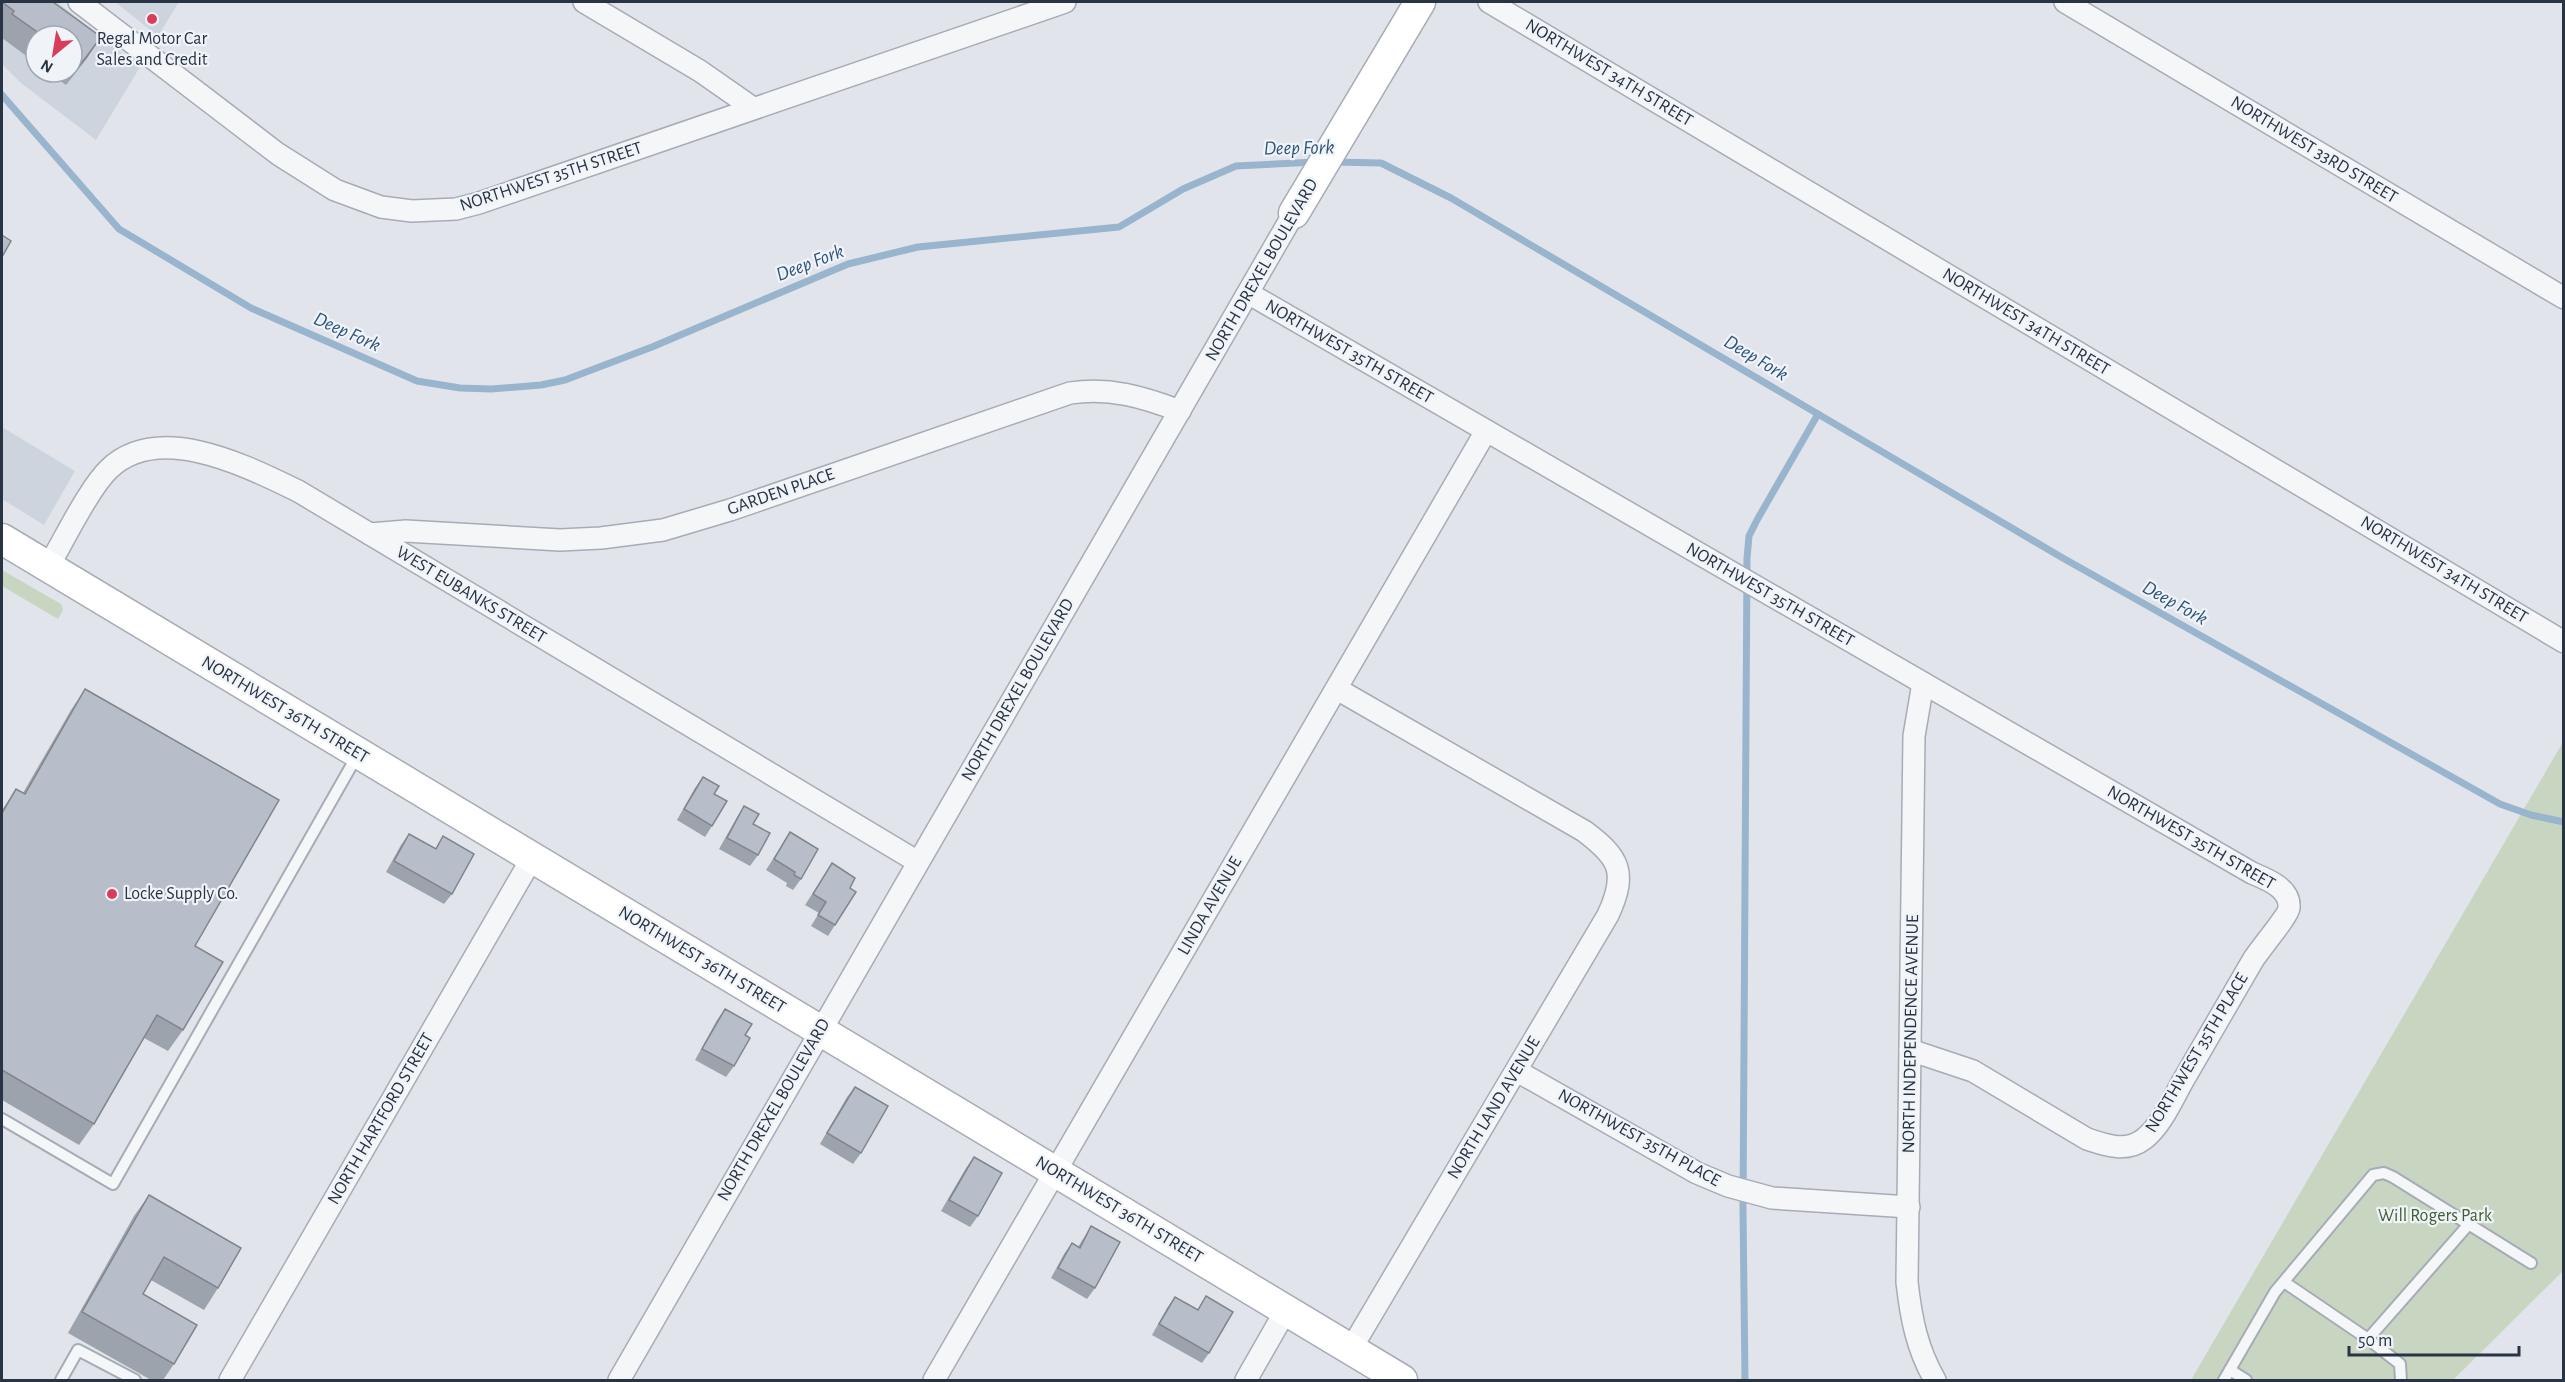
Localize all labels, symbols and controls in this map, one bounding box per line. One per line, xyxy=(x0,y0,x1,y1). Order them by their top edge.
marker: Regal Motor Car Sales and Credit xyxy=(145,12,159,26)
street label: NORTHWEST 34TH STREET xyxy=(1522,16,1696,130)
north arrow xyxy=(24,24,84,84)
place label: Regal Motor Car Sales and Credit xyxy=(96,30,208,69)
text: N xyxy=(38,56,56,76)
street label: NORTHWEST 33RD STREET xyxy=(2228,93,2401,207)
water label: Deep Fork xyxy=(1263,137,1335,159)
street label: NORTHWEST 35TH STREET xyxy=(458,139,645,215)
street label: NORTH DREXEL BOULEVARD xyxy=(1202,176,1322,364)
water label: Deep Fork xyxy=(773,241,847,285)
street label: NORTHWEST 34TH STREET xyxy=(1939,265,2113,379)
street label: NORTHWEST 35TH STREET xyxy=(1262,297,1436,408)
water label: Deep Fork xyxy=(311,308,383,356)
water label: Deep Fork xyxy=(1721,331,1791,385)
street label: GARDEN PLACE xyxy=(725,465,837,519)
street label: NORTHWEST 34TH STREET xyxy=(2357,513,2531,627)
street label: NORTHWEST 35TH STREET xyxy=(1683,540,1857,651)
street label: WEST EUBANKS STREET xyxy=(393,543,549,647)
water label: Deep Fork xyxy=(2139,577,2211,629)
street label: NORTH DREXEL BOULEVARD xyxy=(958,596,1078,784)
street label: NORTHWEST 36TH STREET xyxy=(198,653,372,767)
street label: NORTHWEST 35TH STREET xyxy=(2104,783,2278,894)
street label: LINDA AVENUE xyxy=(1175,853,1246,958)
place label: Locke Supply Co. xyxy=(124,885,238,903)
marker: Locke Supply Co. xyxy=(105,887,119,901)
street label: NORTHWEST 36TH STREET xyxy=(615,903,789,1017)
street label: NORTH INDEPENDENCE AVENUE xyxy=(1900,914,1922,1154)
street label: NORTHWEST 35TH PLACE xyxy=(2142,970,2252,1136)
street label: NORTH DREXEL BOULEVARD xyxy=(714,1016,834,1204)
street label: NORTH HARTFORD STREET xyxy=(325,1030,438,1208)
street label: NORTH LAND AVENUE xyxy=(1444,1033,1544,1182)
street label: NORTHWEST 35TH PLACE xyxy=(1555,1086,1723,1190)
street label: NORTHWEST 36TH STREET xyxy=(1032,1153,1206,1267)
park label: Will Rogers Park xyxy=(2378,1207,2493,1225)
scale bar xyxy=(2349,1319,2518,1357)
text: 50 m xyxy=(2358,1332,2392,1350)

